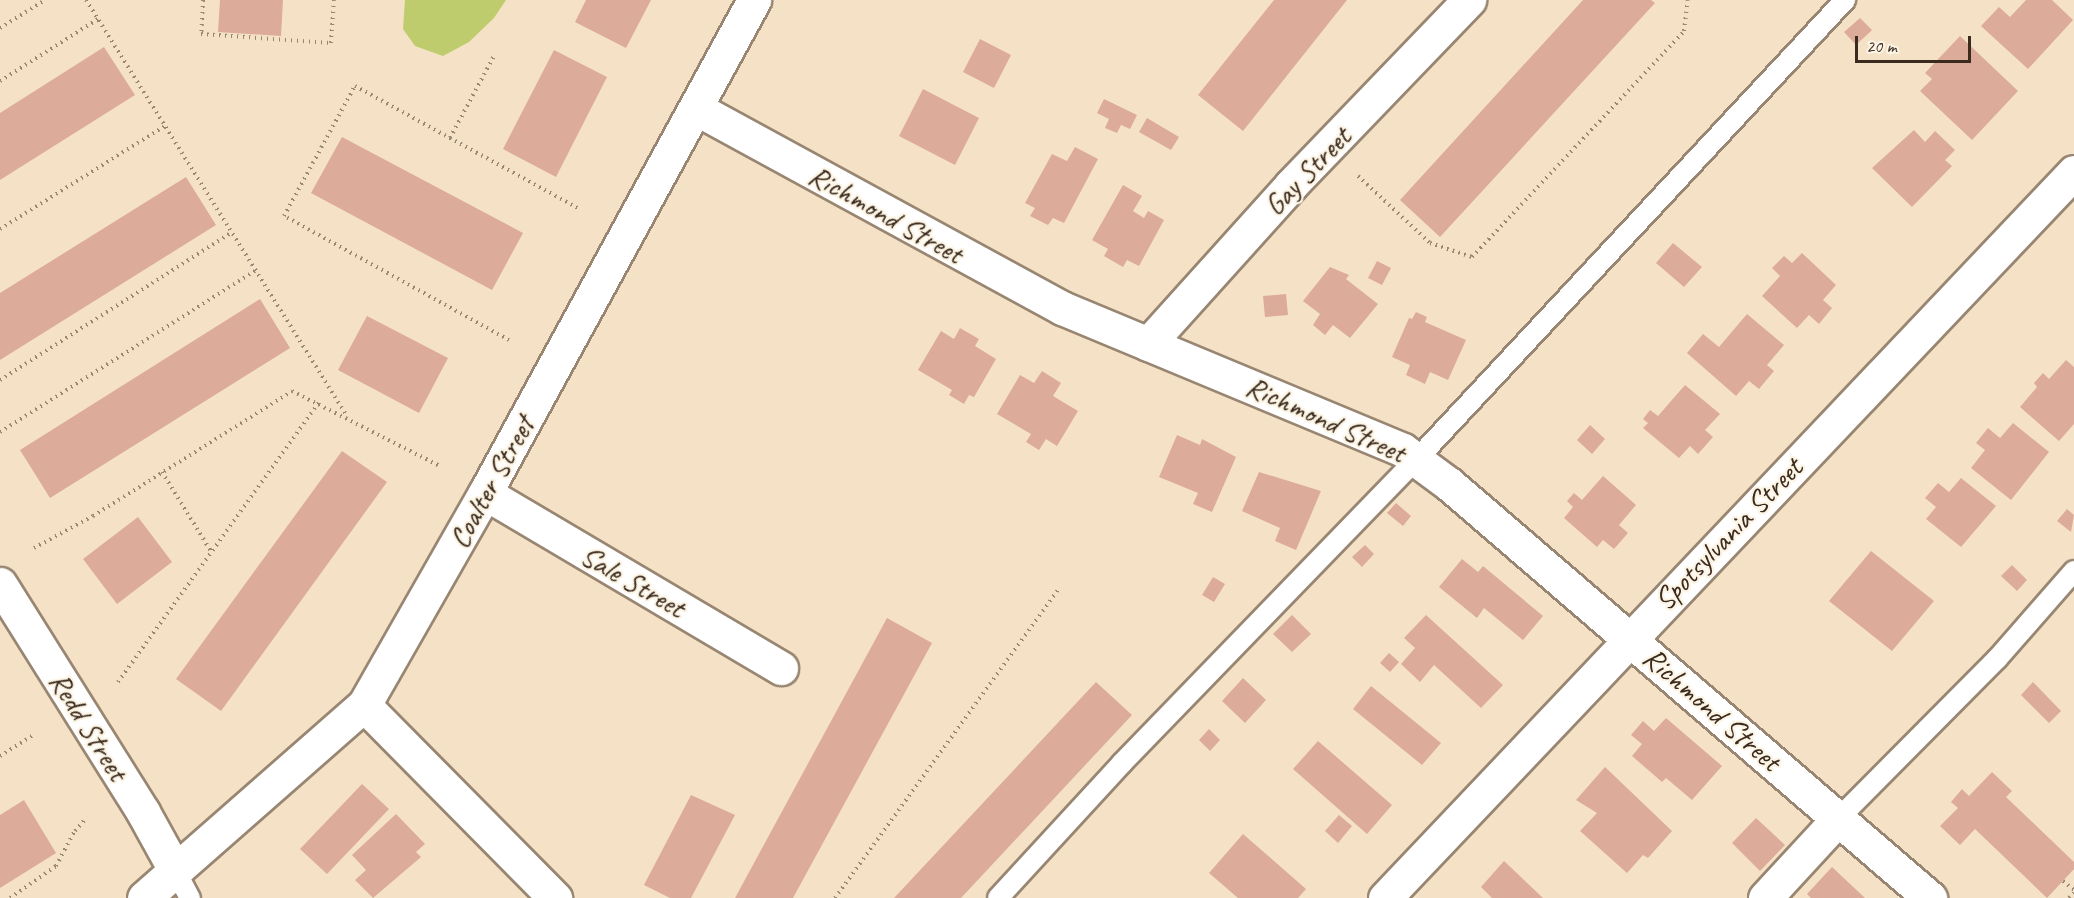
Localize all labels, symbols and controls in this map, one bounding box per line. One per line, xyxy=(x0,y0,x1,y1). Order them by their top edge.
scale bar xyxy=(1858,24,1974,62)
text: 20 m xyxy=(1866,35,1897,57)
street label: Gay Street xyxy=(1256,119,1358,223)
street label: Richmond Street xyxy=(802,157,970,271)
street label: Richmond Street xyxy=(1240,368,1412,470)
street label: Coalter Street xyxy=(440,410,542,554)
street label: Spotsylvania Street xyxy=(1646,450,1810,618)
street label: Sale Street xyxy=(574,537,692,625)
street label: Richmond Street xyxy=(1636,639,1788,779)
street label: Redd Street xyxy=(41,665,137,787)

